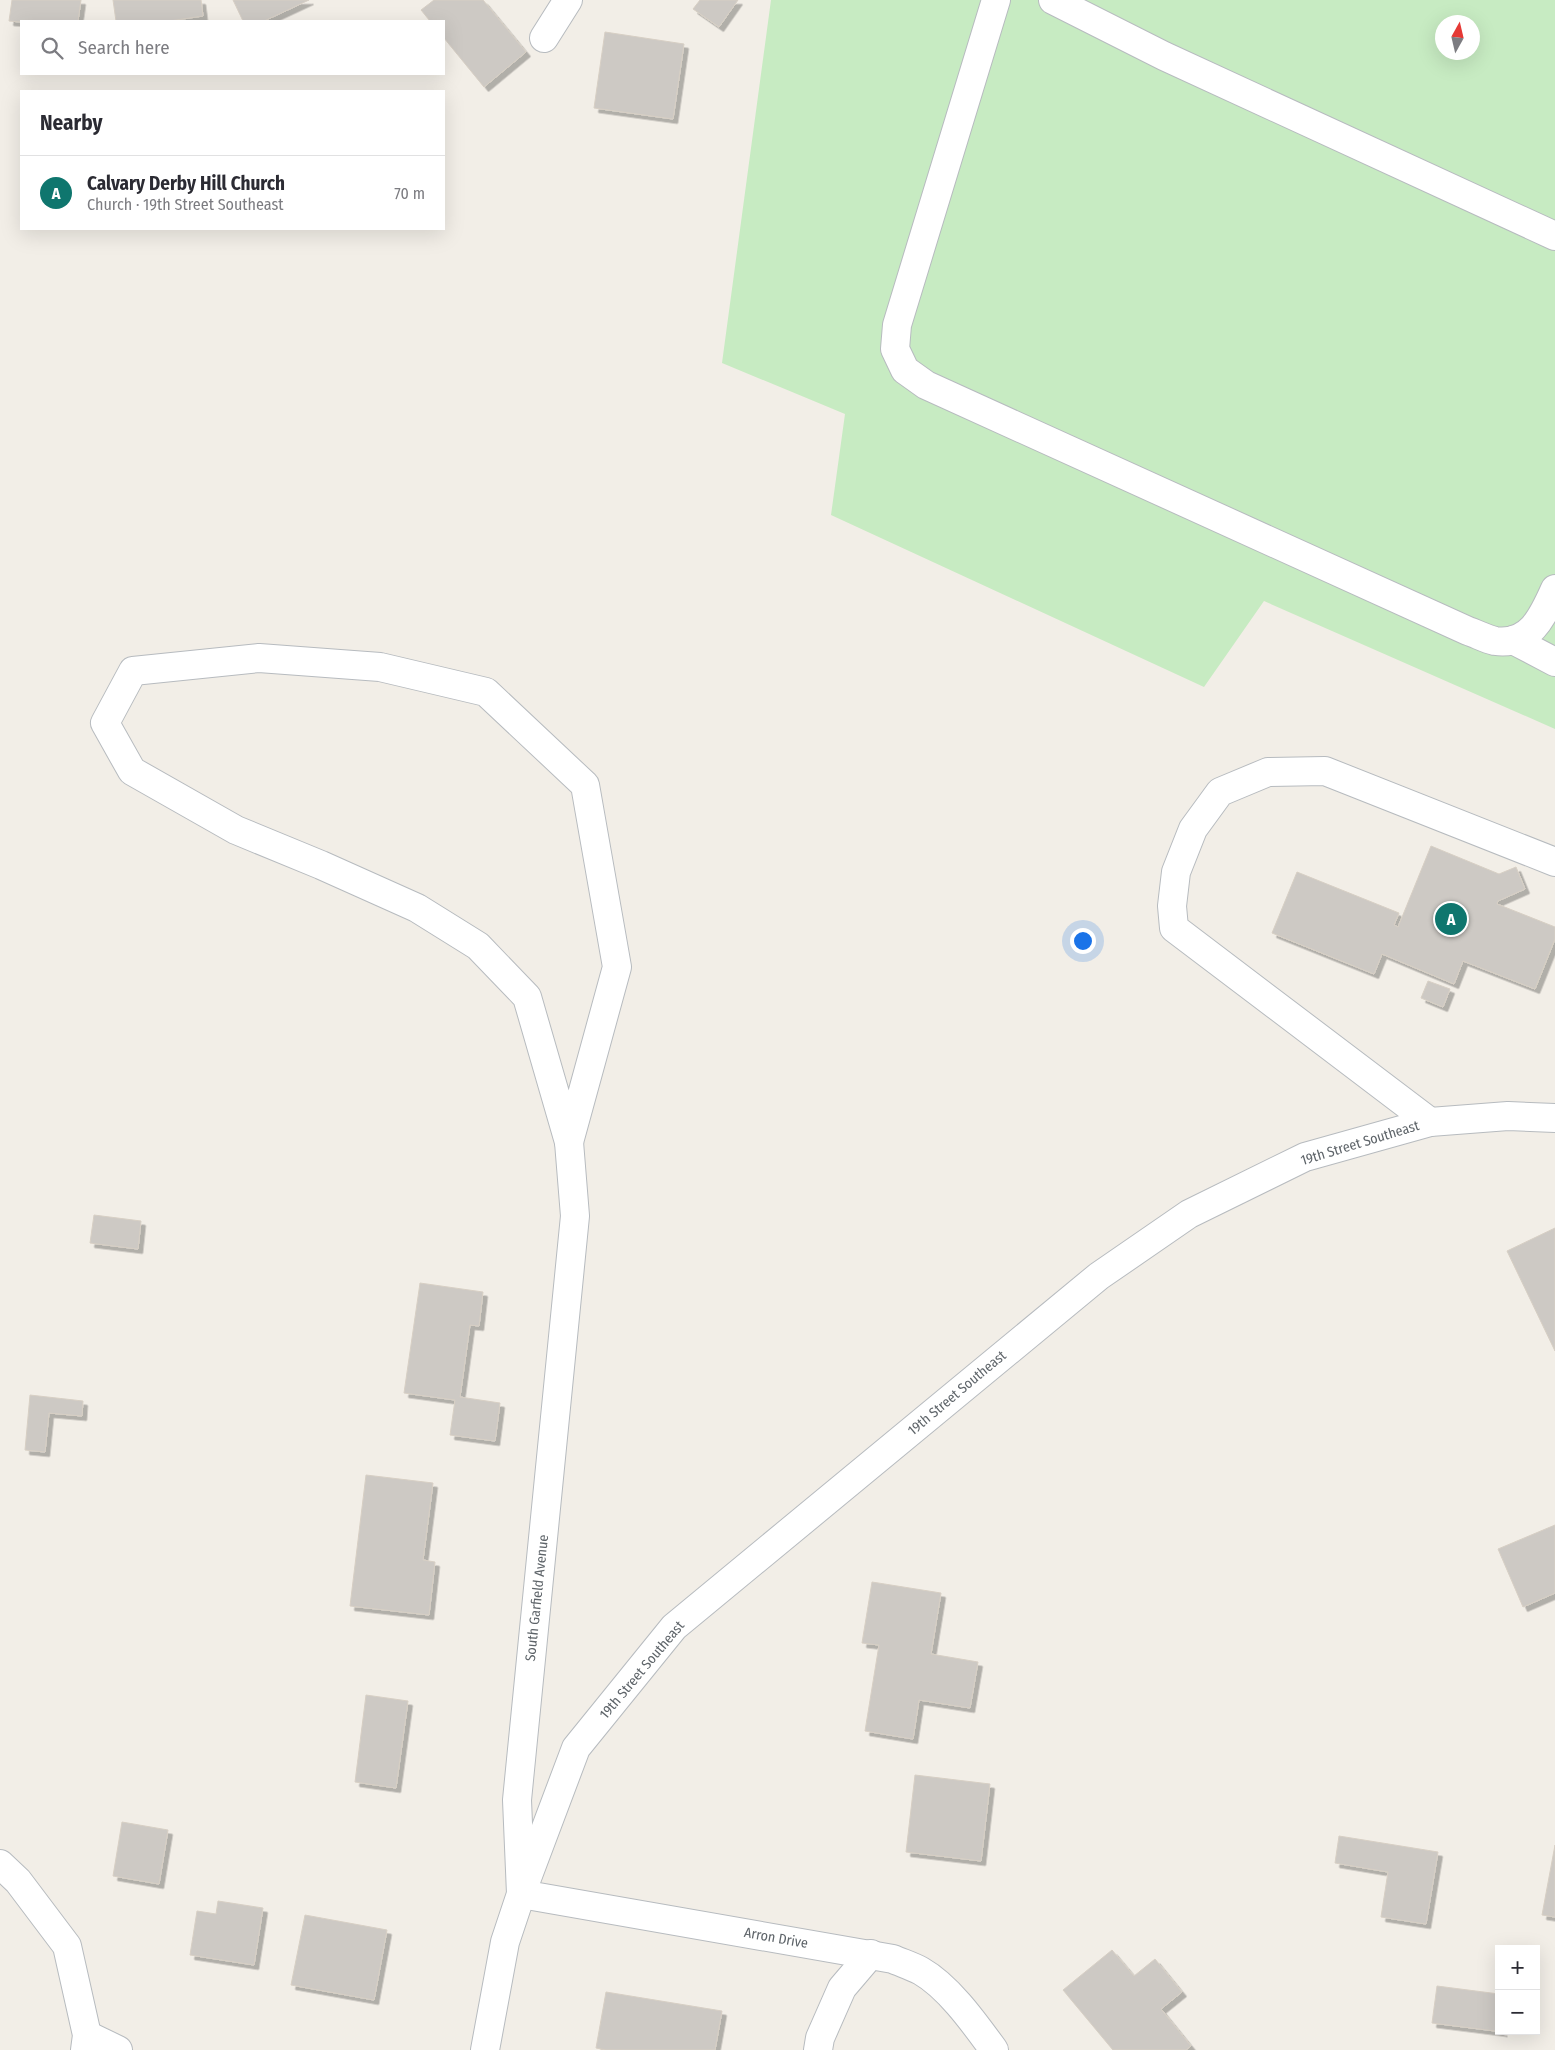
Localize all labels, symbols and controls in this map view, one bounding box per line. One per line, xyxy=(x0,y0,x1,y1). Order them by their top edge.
north arrow xyxy=(1435,15,1480,60)
search box xyxy=(20,20,445,75)
icon: search xyxy=(38,34,66,62)
text: Search here xyxy=(78,36,170,59)
text: Nearby xyxy=(40,110,102,136)
text: Calvary Derby Hill Church xyxy=(87,172,285,195)
text: A xyxy=(52,184,60,203)
text: 70 m xyxy=(394,184,425,203)
text: Church · 19th Street Southeast xyxy=(87,195,284,214)
pin: A xyxy=(1435,900,1467,938)
your location xyxy=(1070,928,1096,954)
street label: 19th Street Southeast xyxy=(1299,1117,1422,1169)
street label: 19th Street Southeast xyxy=(904,1347,1010,1439)
street label: South Garfield Avenue xyxy=(522,1534,552,1662)
street label: 19th Street Southeast xyxy=(596,1617,688,1723)
street label: Arron Drive xyxy=(743,1924,809,1952)
map controls xyxy=(1495,1945,1540,2035)
button: + xyxy=(1495,1945,1540,1990)
button: − xyxy=(1495,1990,1540,2035)

